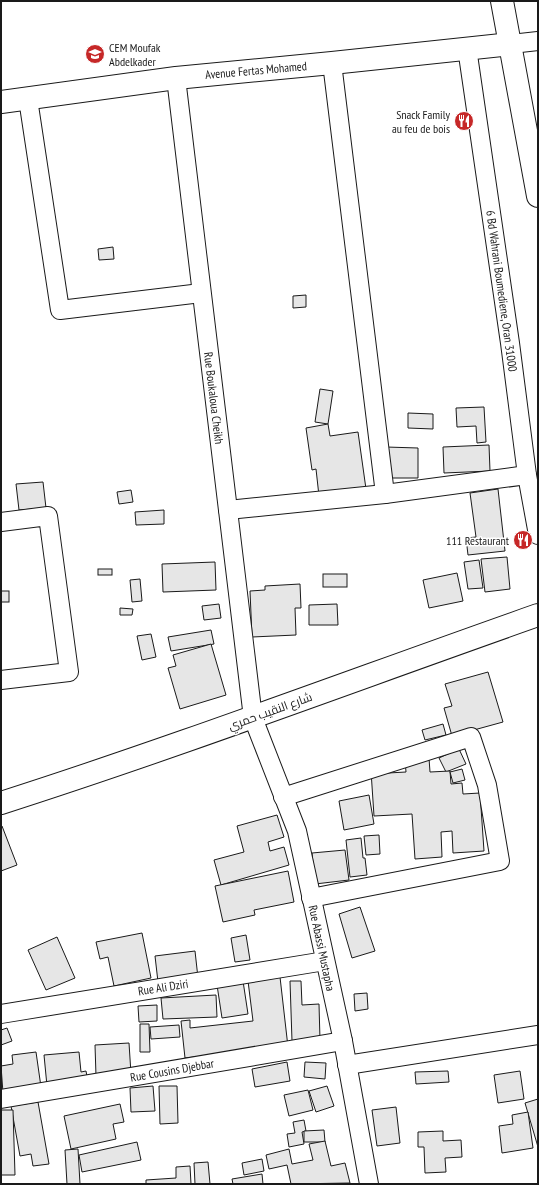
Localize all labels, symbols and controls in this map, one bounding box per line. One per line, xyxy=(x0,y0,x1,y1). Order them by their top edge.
place label: CEM Moufak Abdelkader xyxy=(109,40,161,69)
school or university icon: CEM Moufak Abdelkader xyxy=(84,43,106,65)
street label: Avenue Fertas Mohamed xyxy=(205,58,307,82)
place label: Snack Family au feu de bois xyxy=(392,107,450,136)
restaurant icon: Snack Family au feu de bois xyxy=(453,110,475,132)
street label: 6 Bd Wahrani Boumediene, Oran 31000 xyxy=(483,209,521,373)
street label: Rue Boukaloua Cheikh xyxy=(201,351,227,445)
restaurant icon: 111 Restaurant xyxy=(512,529,534,551)
place label: 111 Restaurant xyxy=(446,533,510,548)
street label: شارع النقيب حمري xyxy=(226,689,315,736)
street label: Rue Abassi Mustapha xyxy=(306,904,338,992)
street label: Rue Ali Dziri xyxy=(137,976,189,998)
street label: Rue Cousins Djebbar xyxy=(129,1055,216,1085)

